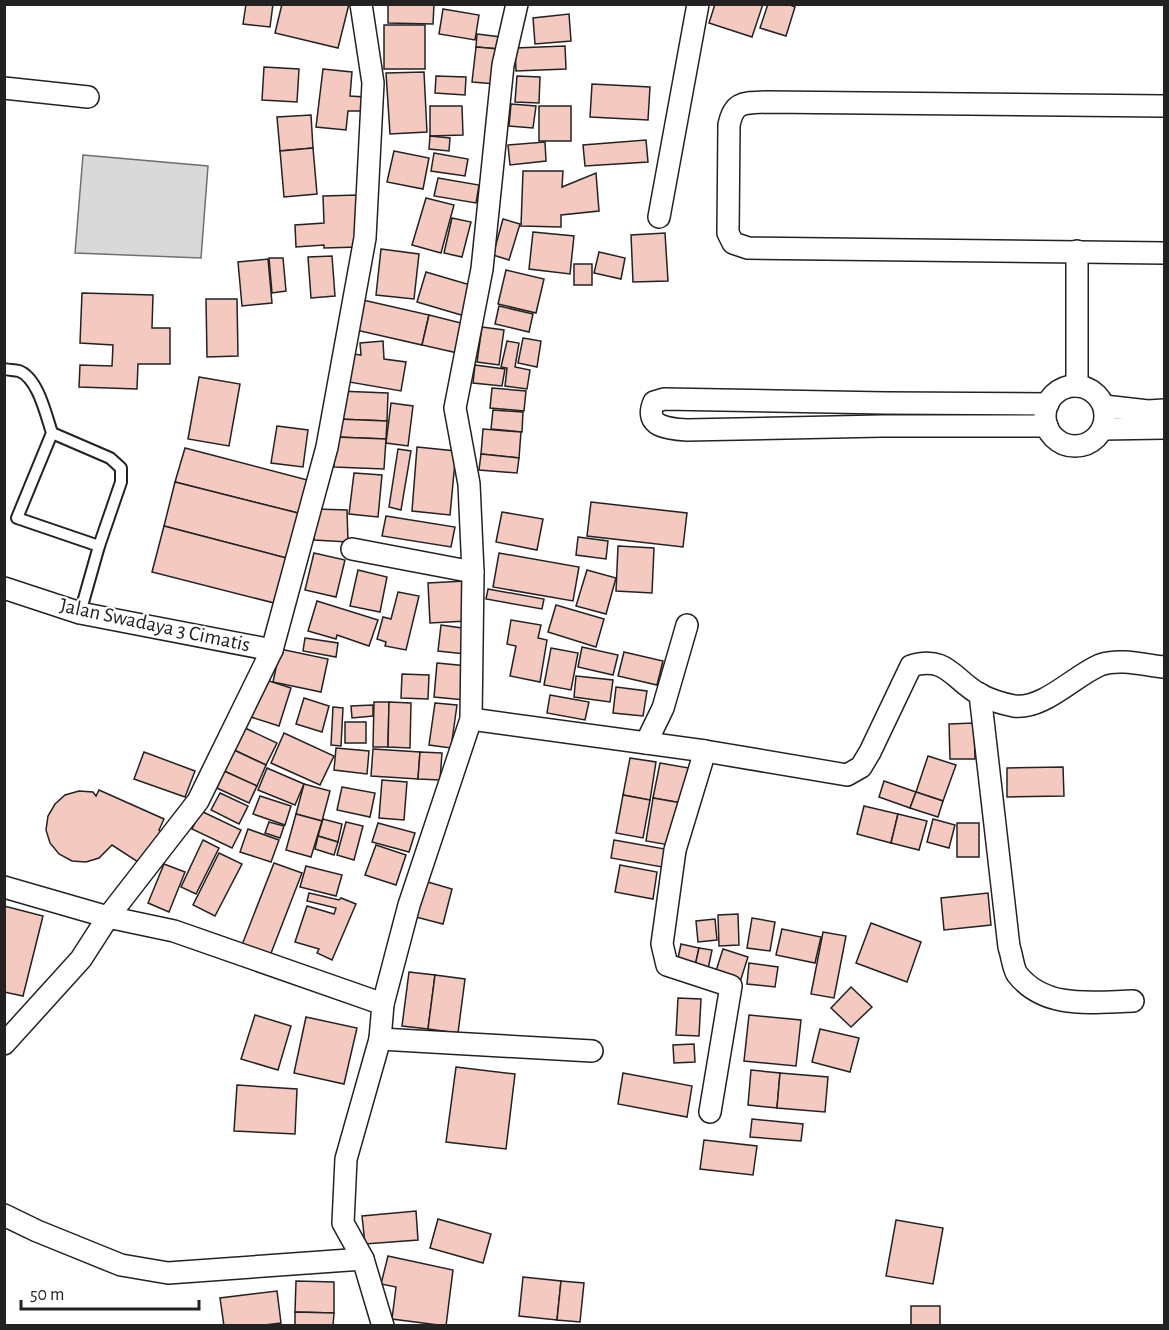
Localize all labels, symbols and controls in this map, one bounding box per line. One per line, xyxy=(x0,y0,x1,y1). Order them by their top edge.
street label: Jalan Swadaya 3 Cimatis xyxy=(58,595,252,655)
scale bar xyxy=(21,1273,200,1311)
text: 50 m xyxy=(30,1286,64,1304)

